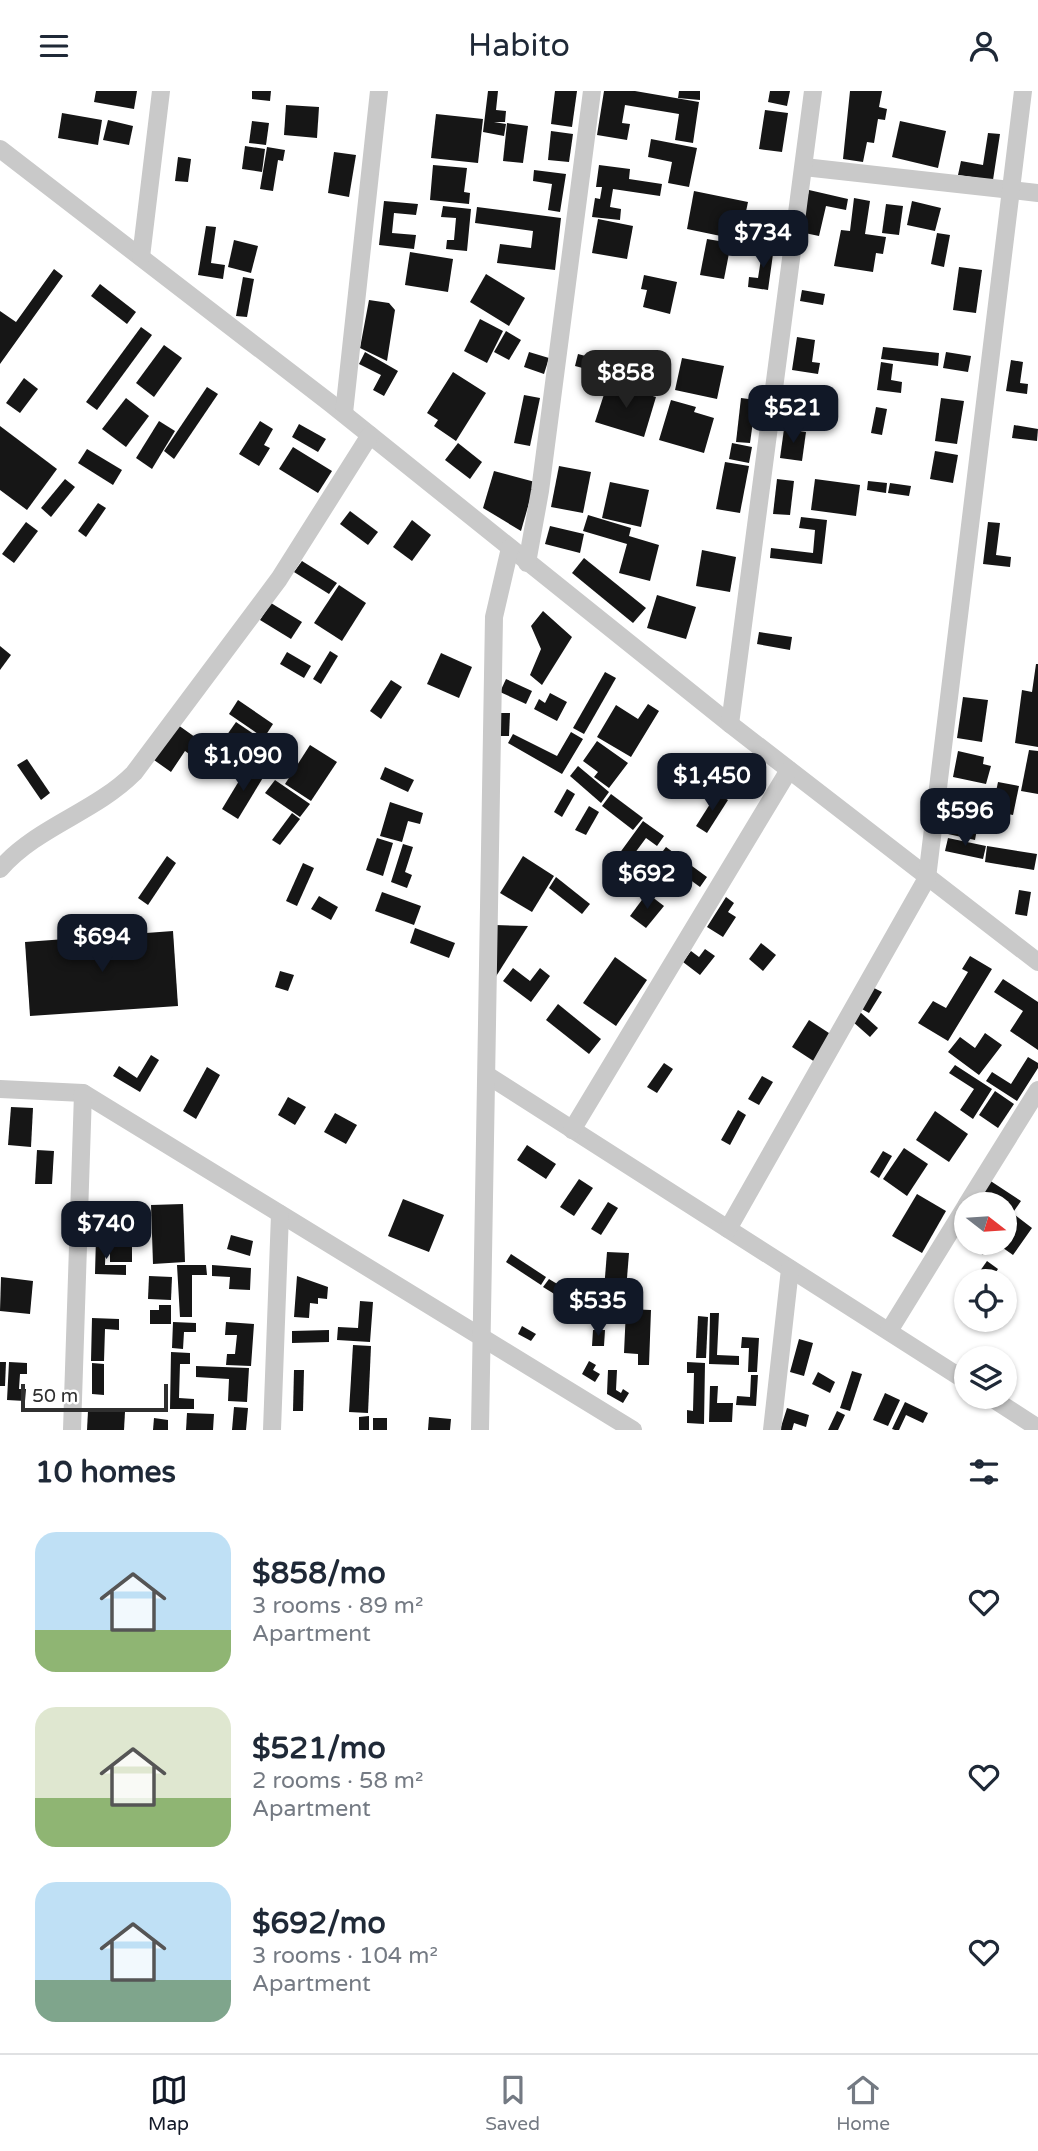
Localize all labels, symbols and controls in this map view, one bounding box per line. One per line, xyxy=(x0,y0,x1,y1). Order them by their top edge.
icon: menu xyxy=(35,27,73,65)
text: Habito xyxy=(468,27,570,65)
icon: person xyxy=(965,27,1003,65)
pin: $734 xyxy=(722,211,804,270)
text: $734 xyxy=(734,219,792,247)
pin: $858 xyxy=(585,351,667,410)
text: $858 xyxy=(597,359,655,387)
pin: $521 xyxy=(752,385,834,445)
text: $521 xyxy=(764,394,822,422)
pin: $1,090 xyxy=(186,733,300,793)
text: $1,090 xyxy=(204,742,282,770)
pin: $1,450 xyxy=(655,753,769,813)
text: $1,450 xyxy=(673,762,751,790)
pin: $596 xyxy=(924,789,1006,848)
text: $596 xyxy=(936,797,994,825)
pin: $692 xyxy=(606,851,688,911)
text: $692 xyxy=(618,860,676,888)
pin: $694 xyxy=(61,915,143,974)
text: $694 xyxy=(73,923,131,951)
north arrow xyxy=(954,1192,1017,1255)
map controls xyxy=(954,1192,1017,1409)
pin: $740 xyxy=(65,1201,147,1261)
text: $740 xyxy=(77,1210,135,1238)
button: locate xyxy=(954,1269,1017,1332)
pin: $535 xyxy=(557,1279,639,1338)
text: $535 xyxy=(569,1287,627,1315)
button: layers xyxy=(954,1346,1017,1409)
scale bar xyxy=(21,1381,168,1413)
text: 50 m xyxy=(32,1385,78,1407)
icon: filters xyxy=(965,1453,1003,1491)
text: 10 homes xyxy=(35,1454,176,1491)
text: $858/mo xyxy=(252,1555,386,1592)
icon: home xyxy=(91,1560,175,1644)
icon: heart xyxy=(965,1583,1003,1621)
text: 3 rooms · 89 m² xyxy=(252,1592,423,1620)
text: Apartment xyxy=(252,1620,371,1648)
text: $521/mo xyxy=(252,1730,386,1767)
icon: home xyxy=(91,1735,175,1819)
icon: heart xyxy=(965,1758,1003,1796)
text: 2 rooms · 58 m² xyxy=(252,1767,423,1795)
text: Apartment xyxy=(252,1795,371,1823)
text: $692/mo xyxy=(252,1905,386,1942)
icon: home xyxy=(91,1910,175,1994)
icon: heart xyxy=(965,1933,1003,1971)
text: 3 rooms · 104 m² xyxy=(252,1942,438,1970)
text: Apartment xyxy=(252,1970,371,1998)
tab: Map xyxy=(148,2071,189,2135)
tab: Saved xyxy=(485,2071,540,2135)
tab: Home xyxy=(836,2071,890,2135)

